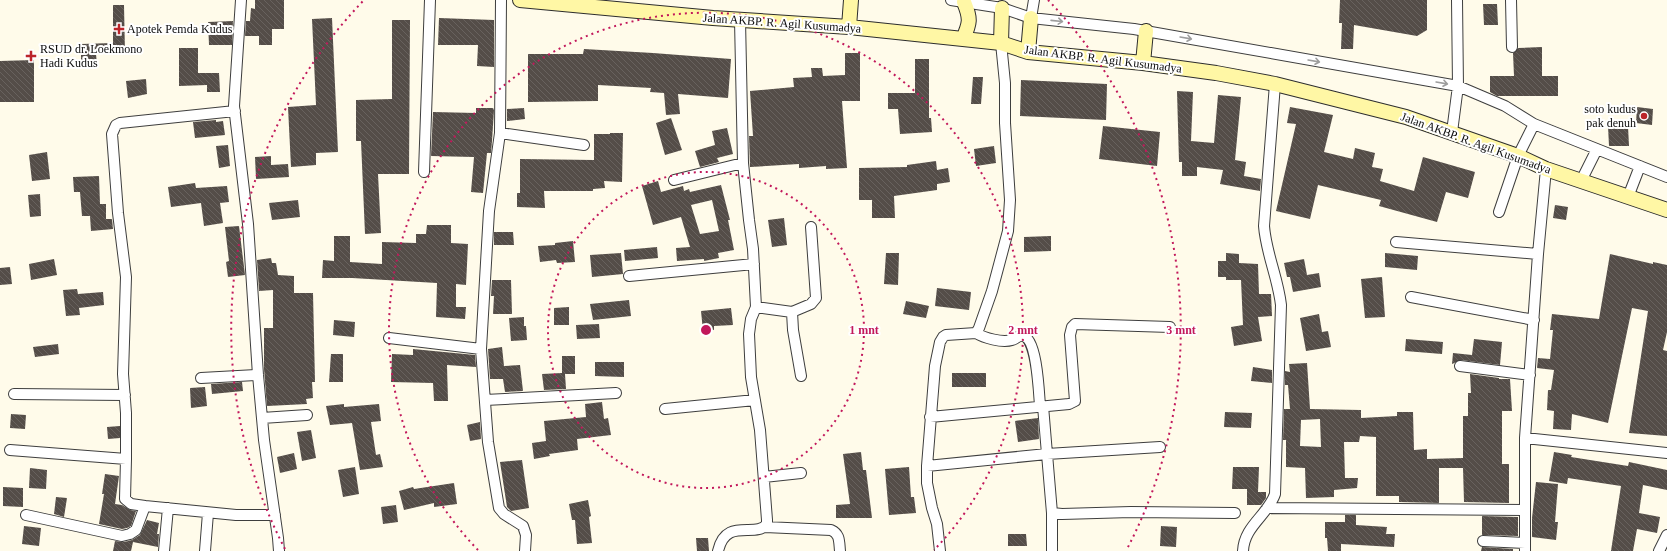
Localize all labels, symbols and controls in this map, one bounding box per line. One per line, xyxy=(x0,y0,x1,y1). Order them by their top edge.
street label: Jalan AKBP. R. Agil Kusumadya xyxy=(702,10,862,36)
one-way arrow xyxy=(1050,17,1063,25)
place label: Apotek Pemda Kudus xyxy=(127,22,233,36)
marker: Apotek Pemda Kudus xyxy=(114,24,124,34)
one-way arrow xyxy=(1179,34,1192,42)
place label: RSUD dr. Loekmono Hadi Kudus xyxy=(40,42,142,70)
street label: Jalan AKBP. R. Agil Kusumadya xyxy=(1023,42,1183,76)
marker: RSUD dr. Loekmono Hadi Kudus xyxy=(25,50,37,62)
one-way arrow xyxy=(1307,57,1320,65)
one-way arrow xyxy=(1435,79,1448,87)
place label: soto kudus pak denuh xyxy=(1584,102,1636,130)
street label: Jalan AKBP. R. Agil Kusumadya xyxy=(1399,109,1554,177)
marker: soto kudus pak denuh xyxy=(1639,111,1649,121)
centre of rings xyxy=(699,323,713,337)
text: 1 mnt xyxy=(849,323,879,337)
text: 2 mnt xyxy=(1008,323,1038,337)
text: 3 mnt xyxy=(1166,323,1196,337)

